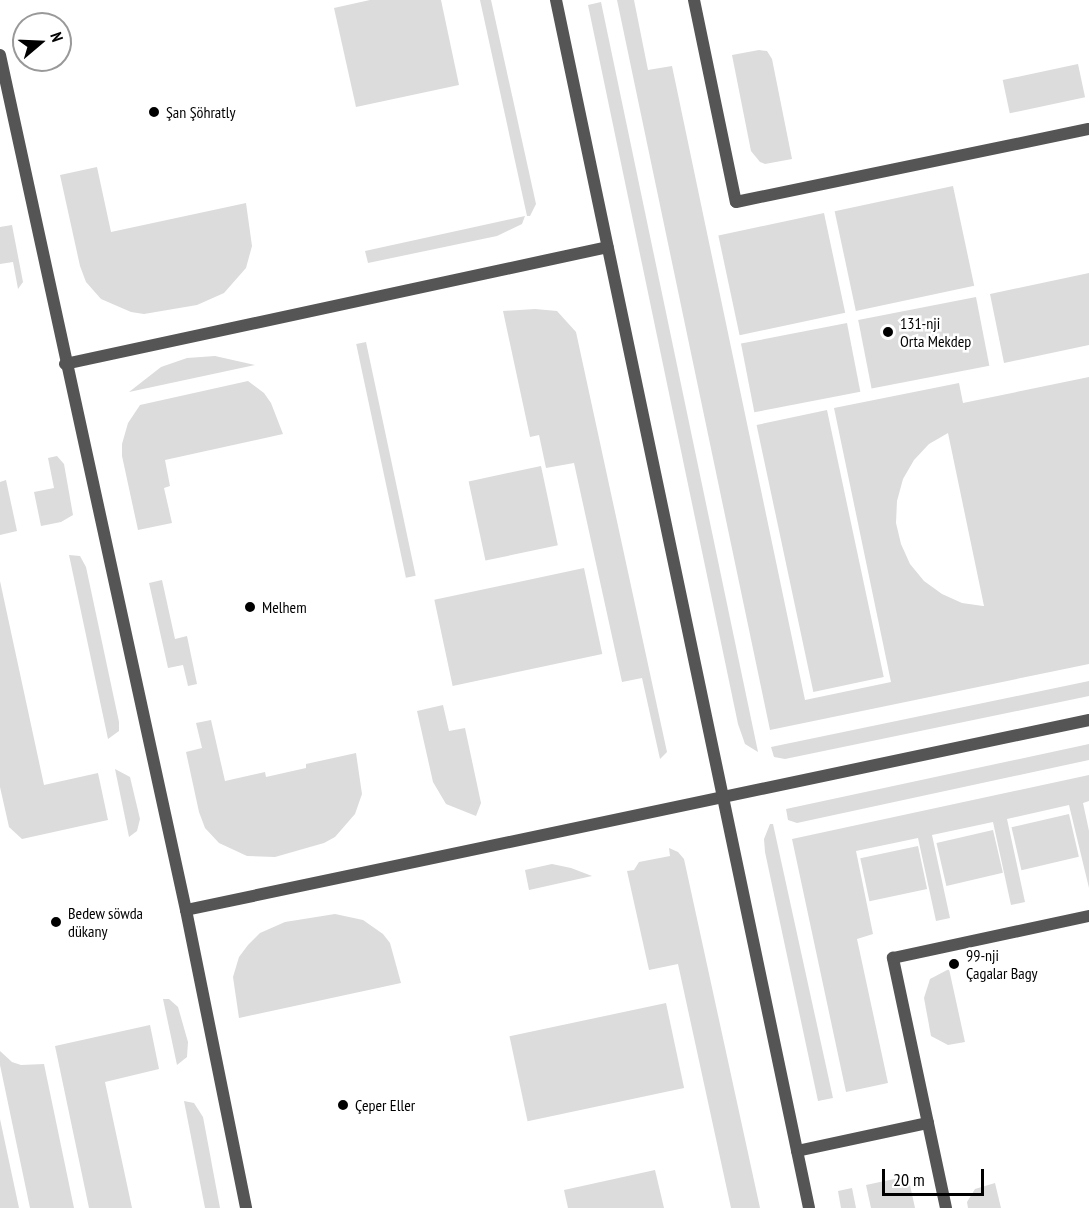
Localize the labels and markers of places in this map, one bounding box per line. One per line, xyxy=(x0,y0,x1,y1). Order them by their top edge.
place label: Şan Şöhratly xyxy=(166,102,235,122)
marker: Şan Şöhratly xyxy=(147,105,161,119)
place label: 131-nji Orta Mekdep xyxy=(900,313,971,351)
marker: 131-nji Orta Mekdep xyxy=(881,325,895,339)
place label: Melhem xyxy=(262,597,307,617)
marker: Melhem xyxy=(243,600,257,614)
place label: Bedew söwda dükany xyxy=(68,903,143,941)
marker: Bedew söwda dükany xyxy=(49,915,63,929)
place label: 99-nji Çagalar Bagy xyxy=(966,945,1038,983)
marker: 99-nji Çagalar Bagy xyxy=(947,957,961,971)
place label: Çeper Eller xyxy=(355,1095,415,1115)
marker: Çeper Eller xyxy=(336,1098,350,1112)

